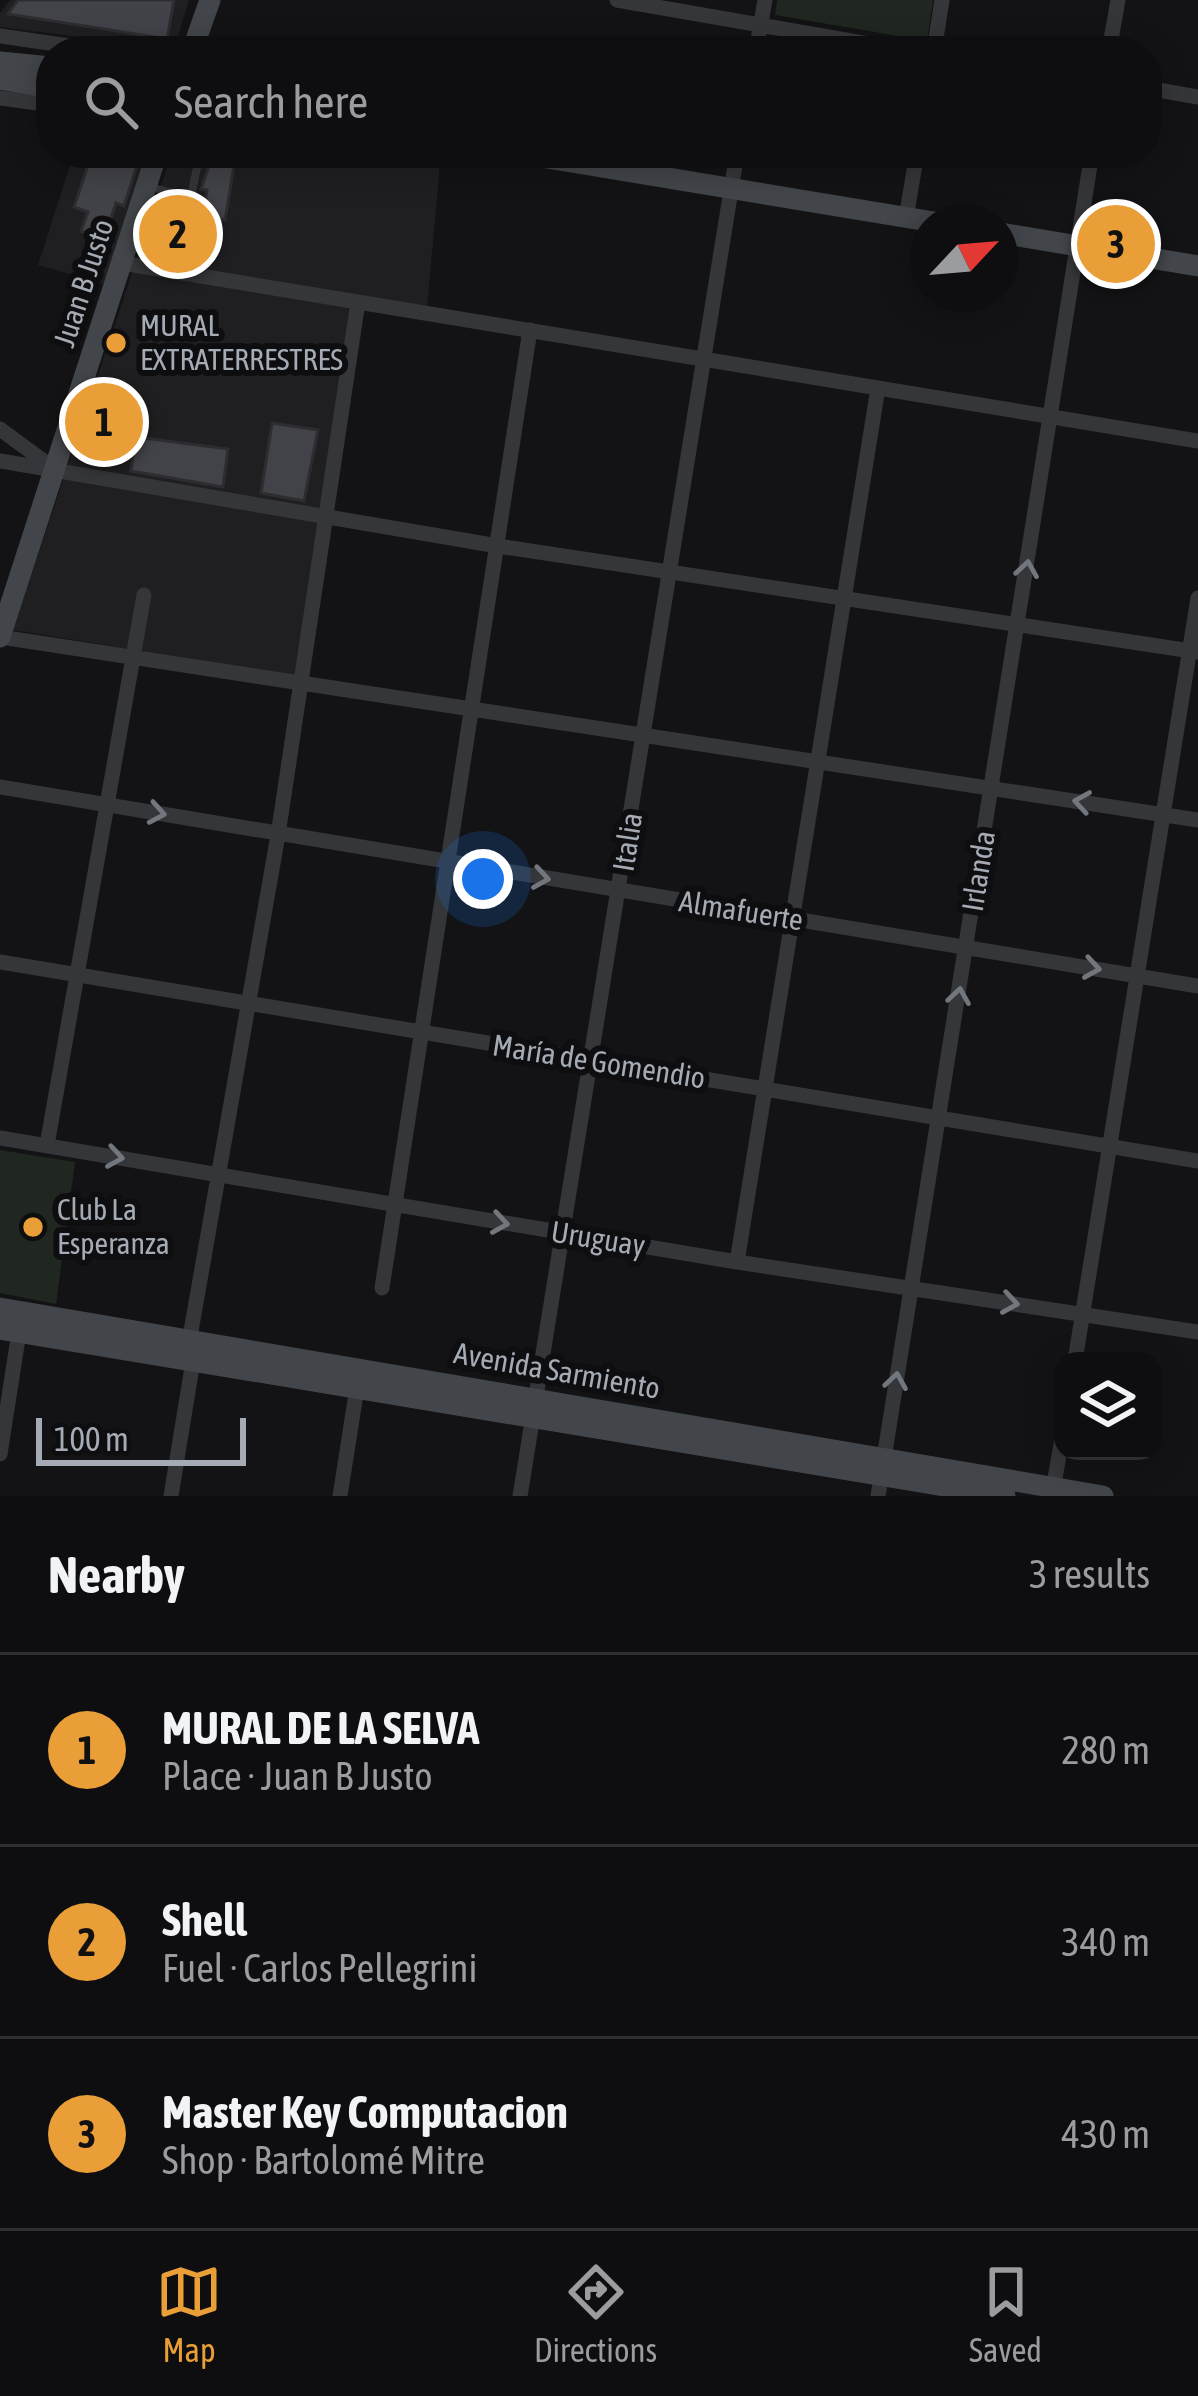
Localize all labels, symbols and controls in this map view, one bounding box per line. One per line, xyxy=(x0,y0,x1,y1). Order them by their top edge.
search box xyxy=(36,36,1162,168)
icon: search xyxy=(78,69,144,135)
text: Search here xyxy=(174,76,368,128)
pin: 2 xyxy=(139,189,217,279)
pin: 3 xyxy=(1077,199,1155,289)
north arrow xyxy=(910,204,1018,312)
street label: Juan B Justo xyxy=(46,215,120,351)
place label: MURAL EXTRATERRESTRES xyxy=(140,308,343,376)
marker: MURAL EXTRATERRESTRES xyxy=(103,330,129,356)
pin: 1 xyxy=(65,377,143,467)
one-way arrow xyxy=(1013,559,1038,579)
one-way arrow xyxy=(1073,791,1093,816)
one-way arrow xyxy=(147,800,167,825)
street label: Italia xyxy=(606,810,648,874)
street label: Irlanda xyxy=(955,828,1001,914)
your location xyxy=(453,849,513,909)
one-way arrow xyxy=(531,864,551,889)
street label: Almafuerte xyxy=(677,883,806,937)
one-way arrow xyxy=(1082,955,1102,980)
one-way arrow xyxy=(945,986,970,1006)
street label: María de Gomendio xyxy=(490,1027,708,1095)
one-way arrow xyxy=(105,1143,125,1168)
place label: Club La Esperanza xyxy=(57,1192,170,1260)
one-way arrow xyxy=(490,1210,510,1235)
marker: Club La Esperanza xyxy=(20,1214,46,1240)
street label: Uruguay xyxy=(549,1214,648,1262)
one-way arrow xyxy=(999,1289,1019,1314)
street label: Avenida Sarmiento xyxy=(451,1335,663,1405)
map controls xyxy=(1054,1352,1162,1460)
button: layers xyxy=(1054,1352,1162,1460)
one-way arrow xyxy=(882,1371,908,1390)
scale bar xyxy=(36,1412,246,1465)
text: 100 m xyxy=(54,1420,129,1458)
text: Nearby xyxy=(48,1545,185,1604)
text: 3 results xyxy=(1029,1552,1150,1596)
text: MURAL DE LA SELVA xyxy=(162,1702,479,1754)
text: 1 xyxy=(78,1728,96,1772)
text: 280 m xyxy=(1062,1728,1150,1772)
text: Place · Juan B Justo xyxy=(162,1754,433,1798)
text: Shell xyxy=(162,1894,247,1946)
text: 2 xyxy=(78,1920,96,1964)
text: 340 m xyxy=(1062,1920,1150,1964)
text: Fuel · Carlos Pellegrini xyxy=(162,1946,477,1990)
text: Master Key Computacion xyxy=(162,2086,568,2138)
text: 3 xyxy=(78,2112,96,2156)
text: 430 m xyxy=(1062,2112,1150,2156)
text: Shop · Bartolomé Mitre xyxy=(162,2138,485,2182)
tab: Map xyxy=(156,2259,222,2369)
tab: Directions xyxy=(534,2259,657,2369)
tab: Saved xyxy=(969,2259,1042,2369)

